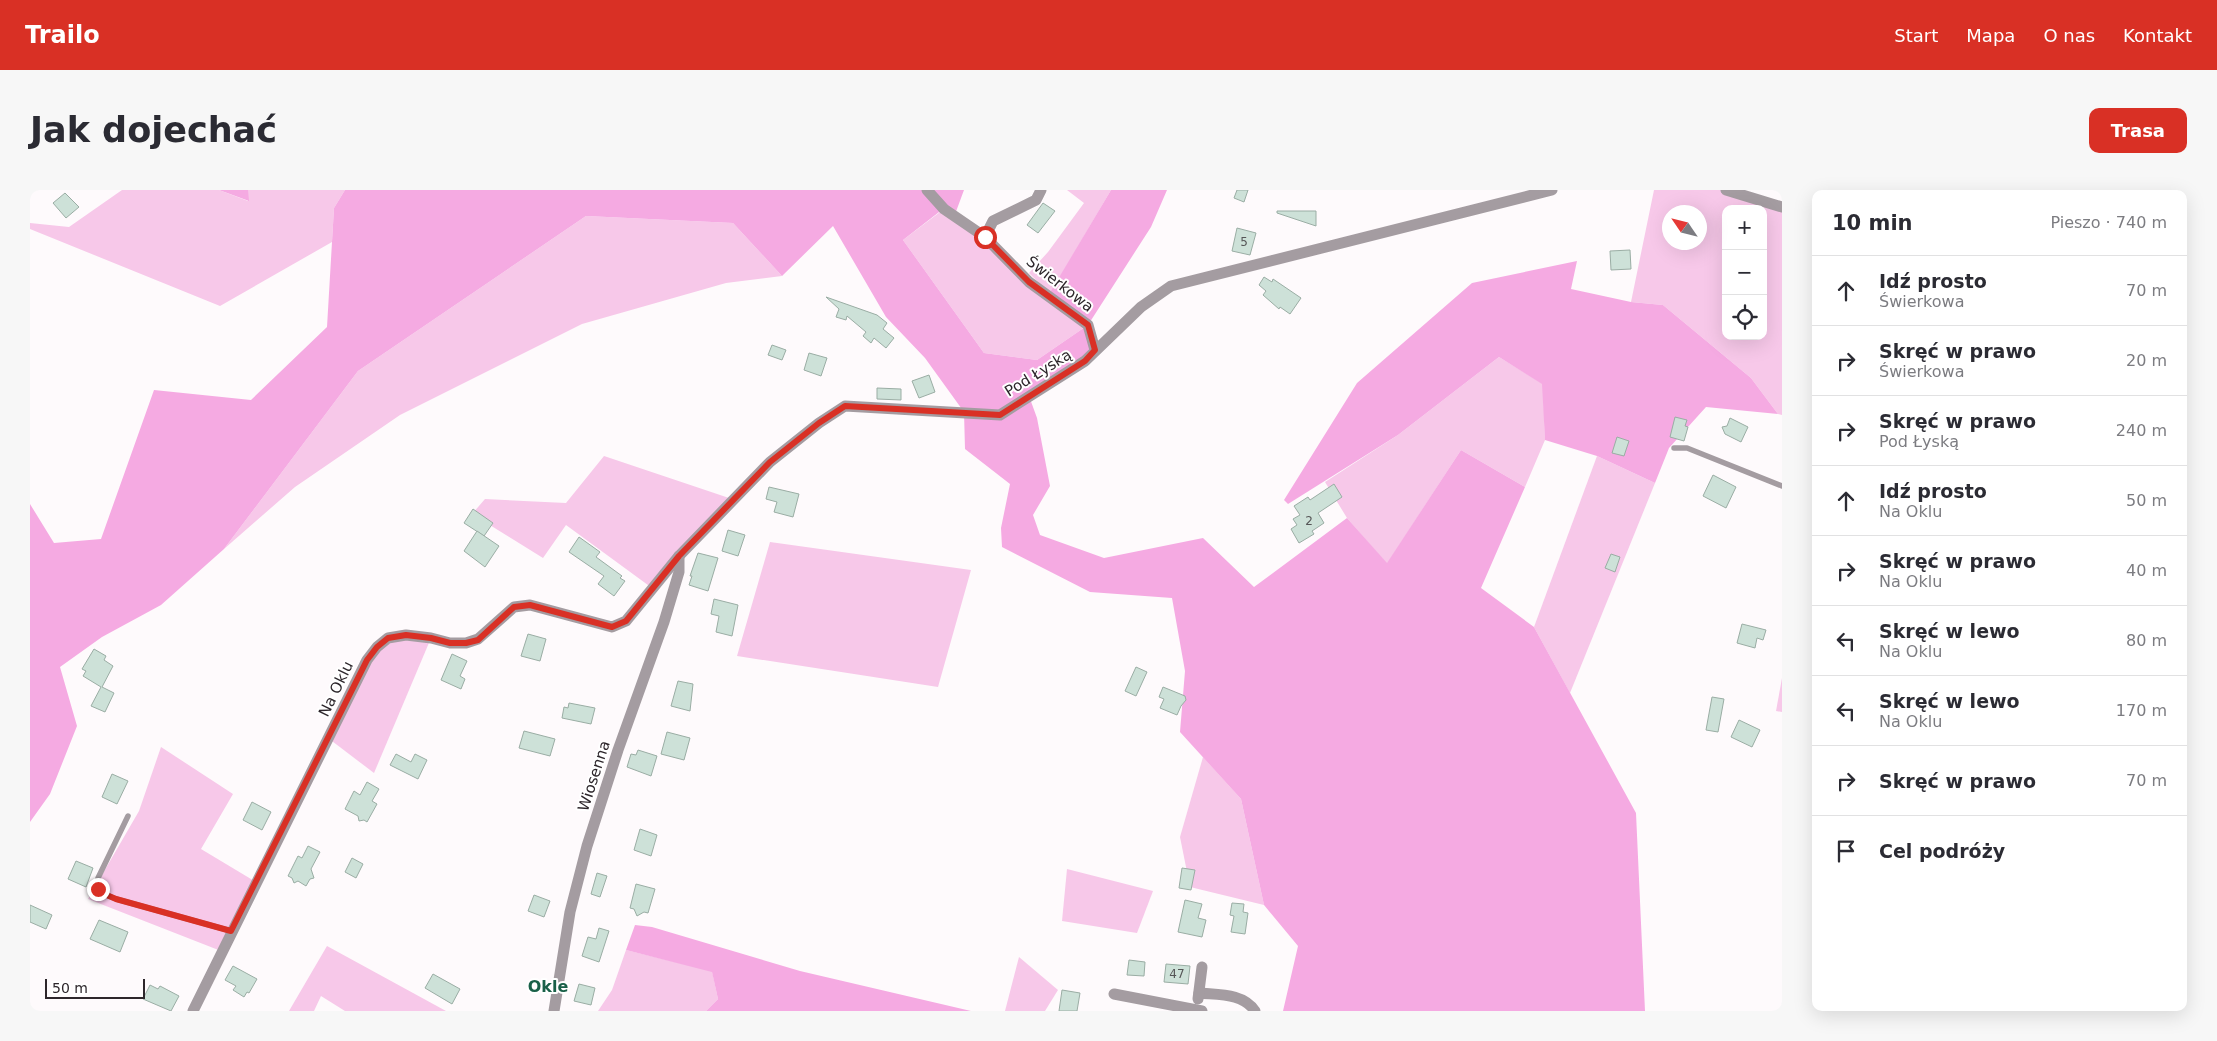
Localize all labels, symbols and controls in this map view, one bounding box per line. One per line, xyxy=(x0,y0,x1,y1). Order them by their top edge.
text: Trailo xyxy=(25,21,100,49)
text: Start xyxy=(1894,25,1938,46)
text: Mapa xyxy=(1966,25,2015,46)
text: O nas xyxy=(2043,25,2095,46)
text: Kontakt xyxy=(2123,25,2192,46)
button: Trasa xyxy=(2089,108,2187,153)
text: Jak dojechać xyxy=(30,110,277,150)
north arrow xyxy=(1662,205,1707,250)
map controls xyxy=(1722,205,1767,340)
button: + xyxy=(1722,205,1767,250)
text: 10 min xyxy=(1832,211,1913,235)
text: Pieszo · 740 m xyxy=(2050,213,2167,232)
route start xyxy=(974,226,997,249)
house number: 5 xyxy=(1240,235,1248,249)
button: − xyxy=(1722,250,1767,295)
street label: Świerkowa xyxy=(1023,251,1098,316)
text: Idź prosto xyxy=(1879,270,1987,292)
icon: ahead xyxy=(1832,277,1860,305)
text: 70 m xyxy=(2126,281,2167,300)
text: Świerkowa xyxy=(1879,292,1964,311)
button: locate xyxy=(1722,295,1767,340)
text: Skręć w prawo xyxy=(1879,340,2036,362)
street label: Pod Łyską xyxy=(1001,345,1075,401)
icon: right xyxy=(1832,347,1860,375)
text: 20 m xyxy=(2126,351,2167,370)
text: Świerkowa xyxy=(1879,362,1964,381)
text: Skręć w prawo xyxy=(1879,410,2036,432)
icon: right xyxy=(1832,417,1860,445)
text: 240 m xyxy=(2116,421,2167,440)
text: Pod Łyską xyxy=(1879,432,1959,451)
text: Idź prosto xyxy=(1879,480,1987,502)
icon: ahead xyxy=(1832,487,1860,515)
text: 50 m xyxy=(2126,491,2167,510)
text: Na Oklu xyxy=(1879,502,1942,521)
house number: 2 xyxy=(1305,514,1313,528)
text: Skręć w prawo xyxy=(1879,550,2036,572)
icon: right xyxy=(1832,557,1860,585)
text: 40 m xyxy=(2126,561,2167,580)
text: Na Oklu xyxy=(1879,572,1942,591)
text: Skręć w lewo xyxy=(1879,620,2020,642)
icon: left xyxy=(1832,627,1860,655)
text: 80 m xyxy=(2126,631,2167,650)
text: Na Oklu xyxy=(1879,642,1942,661)
street label: Na Oklu xyxy=(315,658,357,720)
text: Skręć w lewo xyxy=(1879,690,2020,712)
icon: left xyxy=(1832,697,1860,725)
text: 170 m xyxy=(2116,701,2167,720)
text: Na Oklu xyxy=(1879,712,1942,731)
street label: Wiosenna xyxy=(574,738,614,814)
icon: right xyxy=(1832,767,1860,795)
text: Skręć w prawo xyxy=(1879,770,2036,792)
text: 70 m xyxy=(2126,771,2167,790)
icon: arrive xyxy=(1832,837,1860,865)
text: Cel podróży xyxy=(1879,840,2005,862)
route end xyxy=(87,878,110,901)
house number: 47 xyxy=(1169,967,1185,981)
scale bar xyxy=(45,976,145,999)
district label: Okle xyxy=(528,977,568,996)
text: 50 m xyxy=(52,980,88,996)

